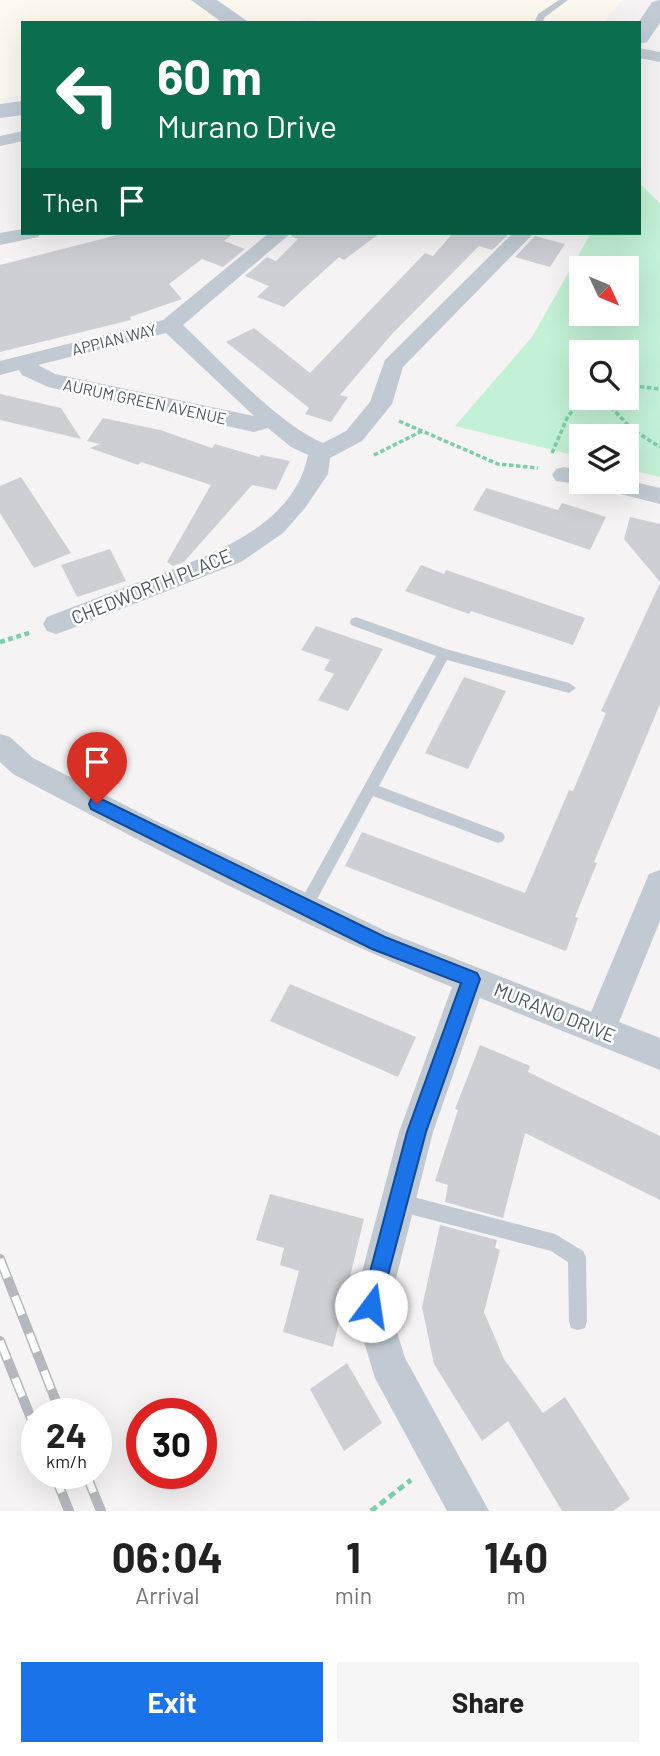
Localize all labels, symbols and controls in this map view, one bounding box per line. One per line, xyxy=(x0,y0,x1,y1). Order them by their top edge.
text: 60 m xyxy=(157,46,262,105)
icon: left xyxy=(42,49,133,140)
text: Murano Drive xyxy=(157,106,337,144)
icon: arrive xyxy=(113,182,151,220)
text: Then xyxy=(42,186,99,217)
north arrow xyxy=(569,256,639,326)
map controls xyxy=(569,256,639,494)
street label: APPIAN WAY xyxy=(70,319,158,359)
button: search xyxy=(569,340,639,410)
street label: AURUM GREEN AVENUE xyxy=(62,374,228,428)
button: layers xyxy=(569,424,639,494)
street label: CHEDWORTH PLACE xyxy=(68,543,234,629)
pin xyxy=(67,732,127,804)
icon: arrive xyxy=(78,743,116,781)
street label: MURANO DRIVE xyxy=(491,977,619,1047)
position arrow xyxy=(334,1269,408,1343)
speed limit sign: 30 xyxy=(126,1398,217,1489)
text: 24 xyxy=(46,1413,87,1455)
text: km/h xyxy=(46,1450,87,1472)
text: 06:04 xyxy=(112,1531,223,1581)
text: 1 xyxy=(346,1531,361,1581)
text: 140 xyxy=(484,1531,548,1581)
text: Arrival xyxy=(135,1581,200,1609)
text: min xyxy=(335,1581,372,1609)
text: m xyxy=(507,1581,526,1609)
button: Exit xyxy=(21,1662,323,1742)
button: Share xyxy=(337,1662,639,1742)

